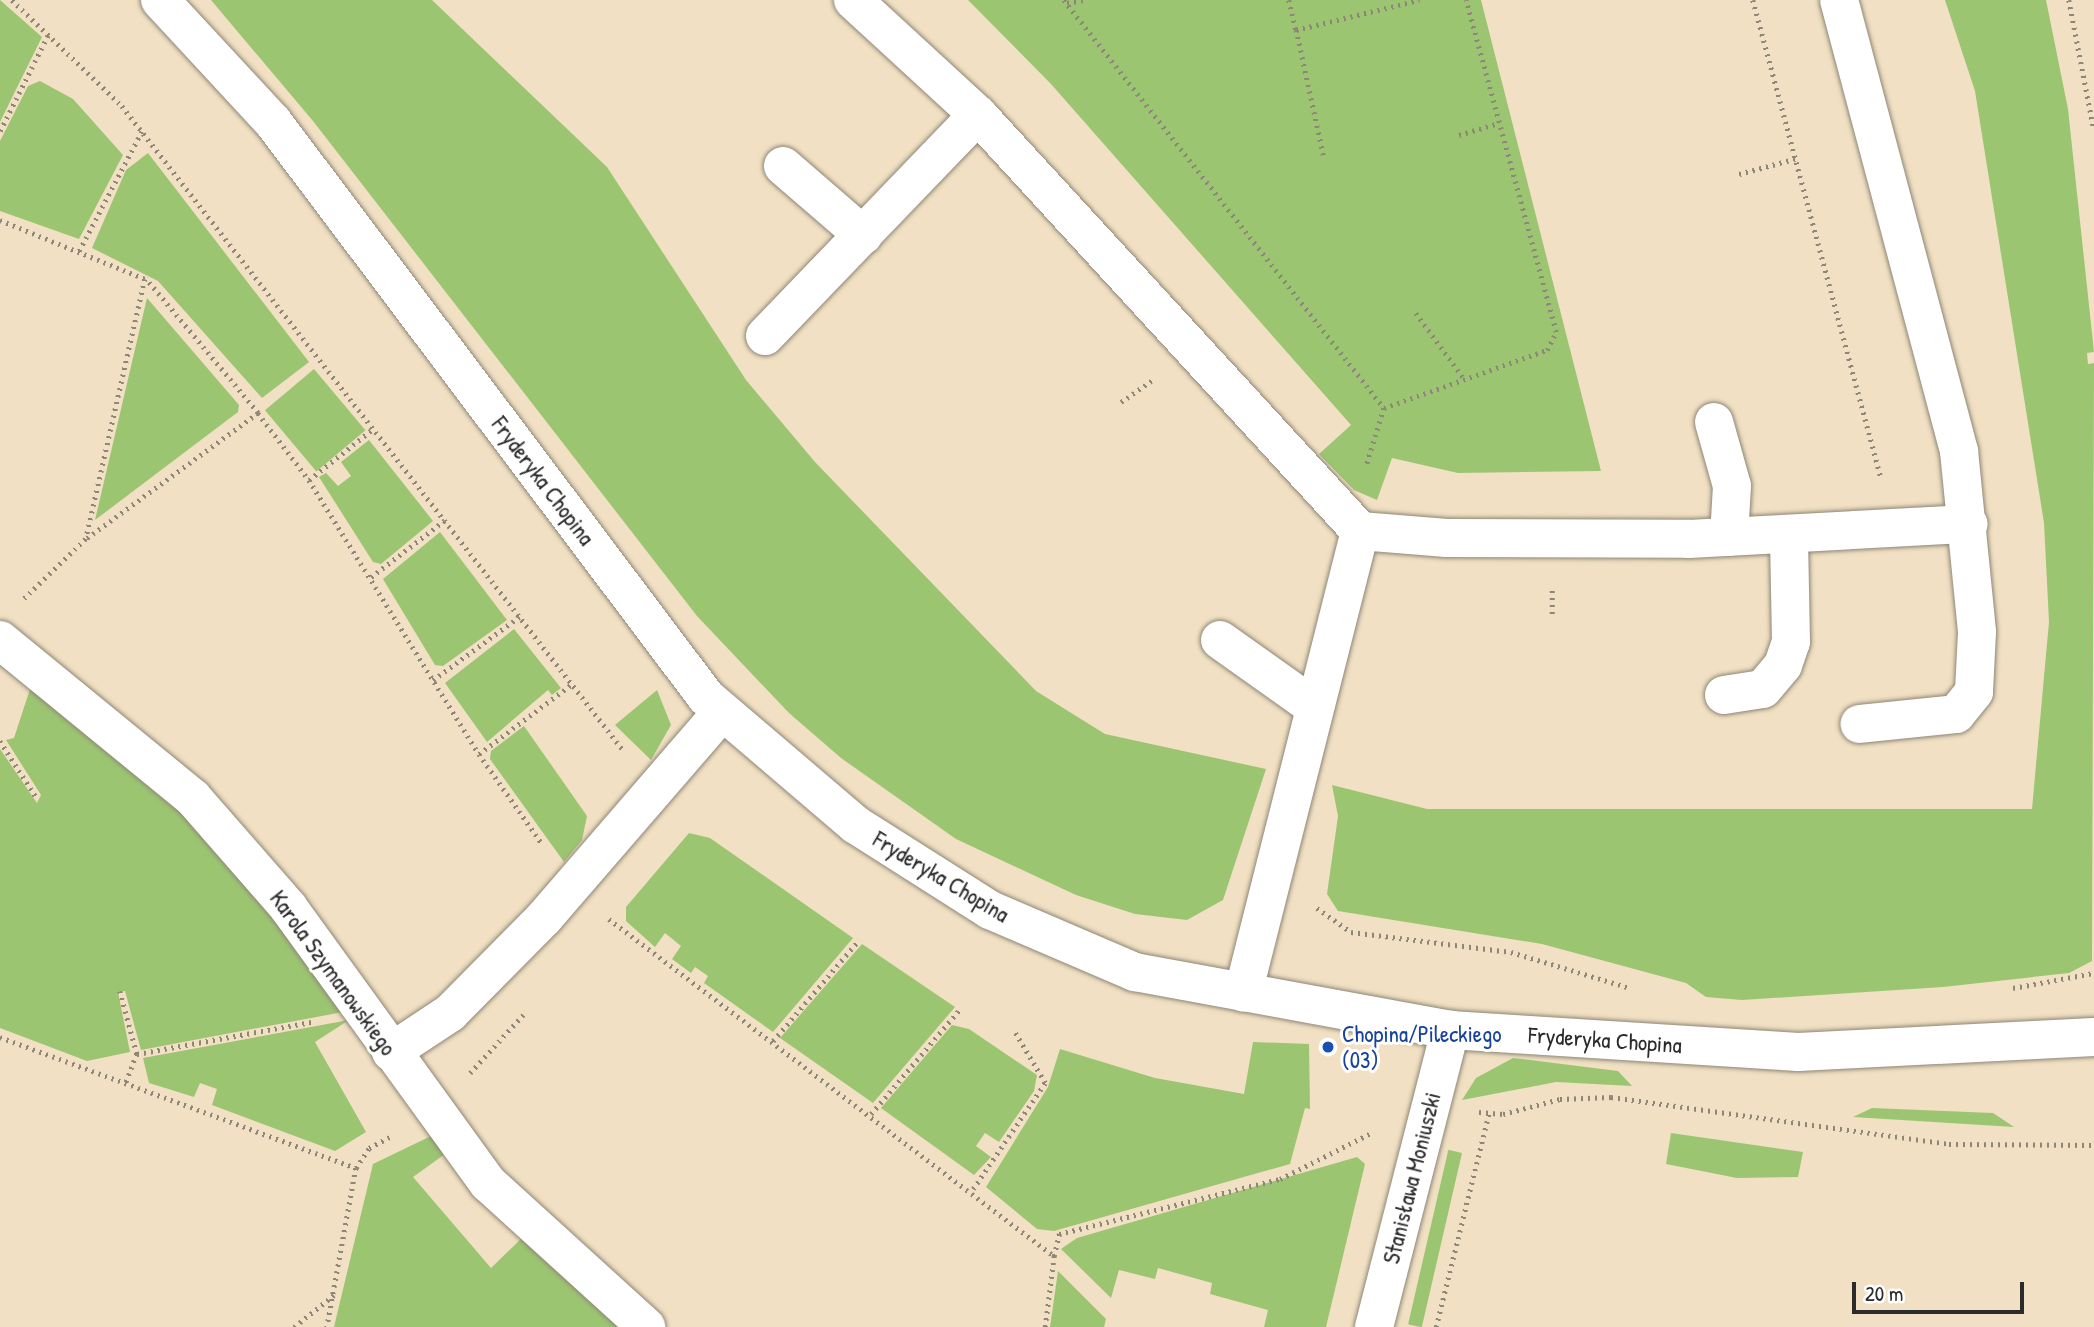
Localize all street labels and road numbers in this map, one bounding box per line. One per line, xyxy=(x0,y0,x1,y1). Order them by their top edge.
street label: Fryderyka Chopina xyxy=(486,411,600,551)
street label: Fryderyka Chopina xyxy=(868,826,1014,928)
street label: Karola Szymanowskiego xyxy=(264,885,402,1061)
street label: Fryderyka Chopina xyxy=(1527,1021,1683,1059)
street label: Stanisława Moniuszki xyxy=(1377,1089,1447,1267)

